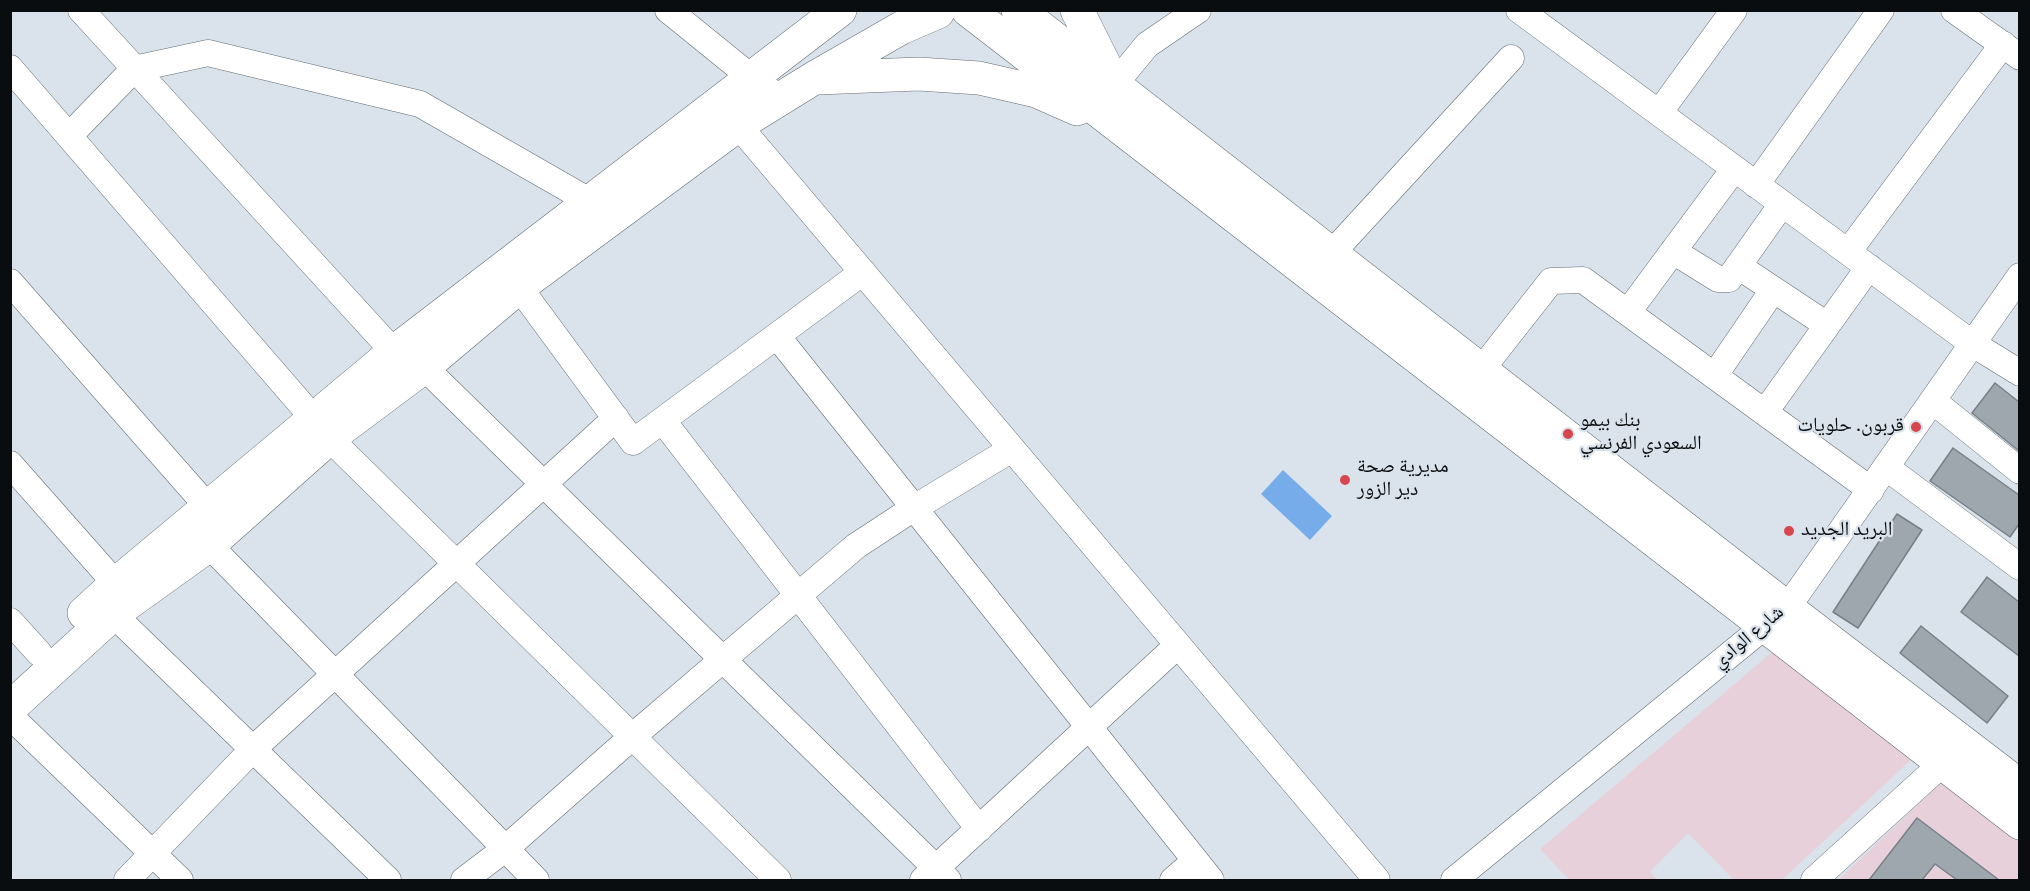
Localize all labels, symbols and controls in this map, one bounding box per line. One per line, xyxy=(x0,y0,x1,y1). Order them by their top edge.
place label: بنك بيمو السعودي الفرنسي xyxy=(1580,410,1702,457)
place label: قربون. حلويات xyxy=(1798,415,1904,439)
marker: قربون. حلويات xyxy=(1909,420,1923,434)
marker: بنك بيمو السعودي الفرنسي xyxy=(1561,427,1575,441)
place label: مديرية صحة دير الزور xyxy=(1357,456,1449,503)
marker: مديرية صحة دير الزور xyxy=(1338,473,1352,487)
place label: البريد الجديد xyxy=(1801,519,1892,543)
marker: البريد الجديد xyxy=(1782,524,1796,538)
street label: شارع الوادي xyxy=(1708,601,1790,675)

